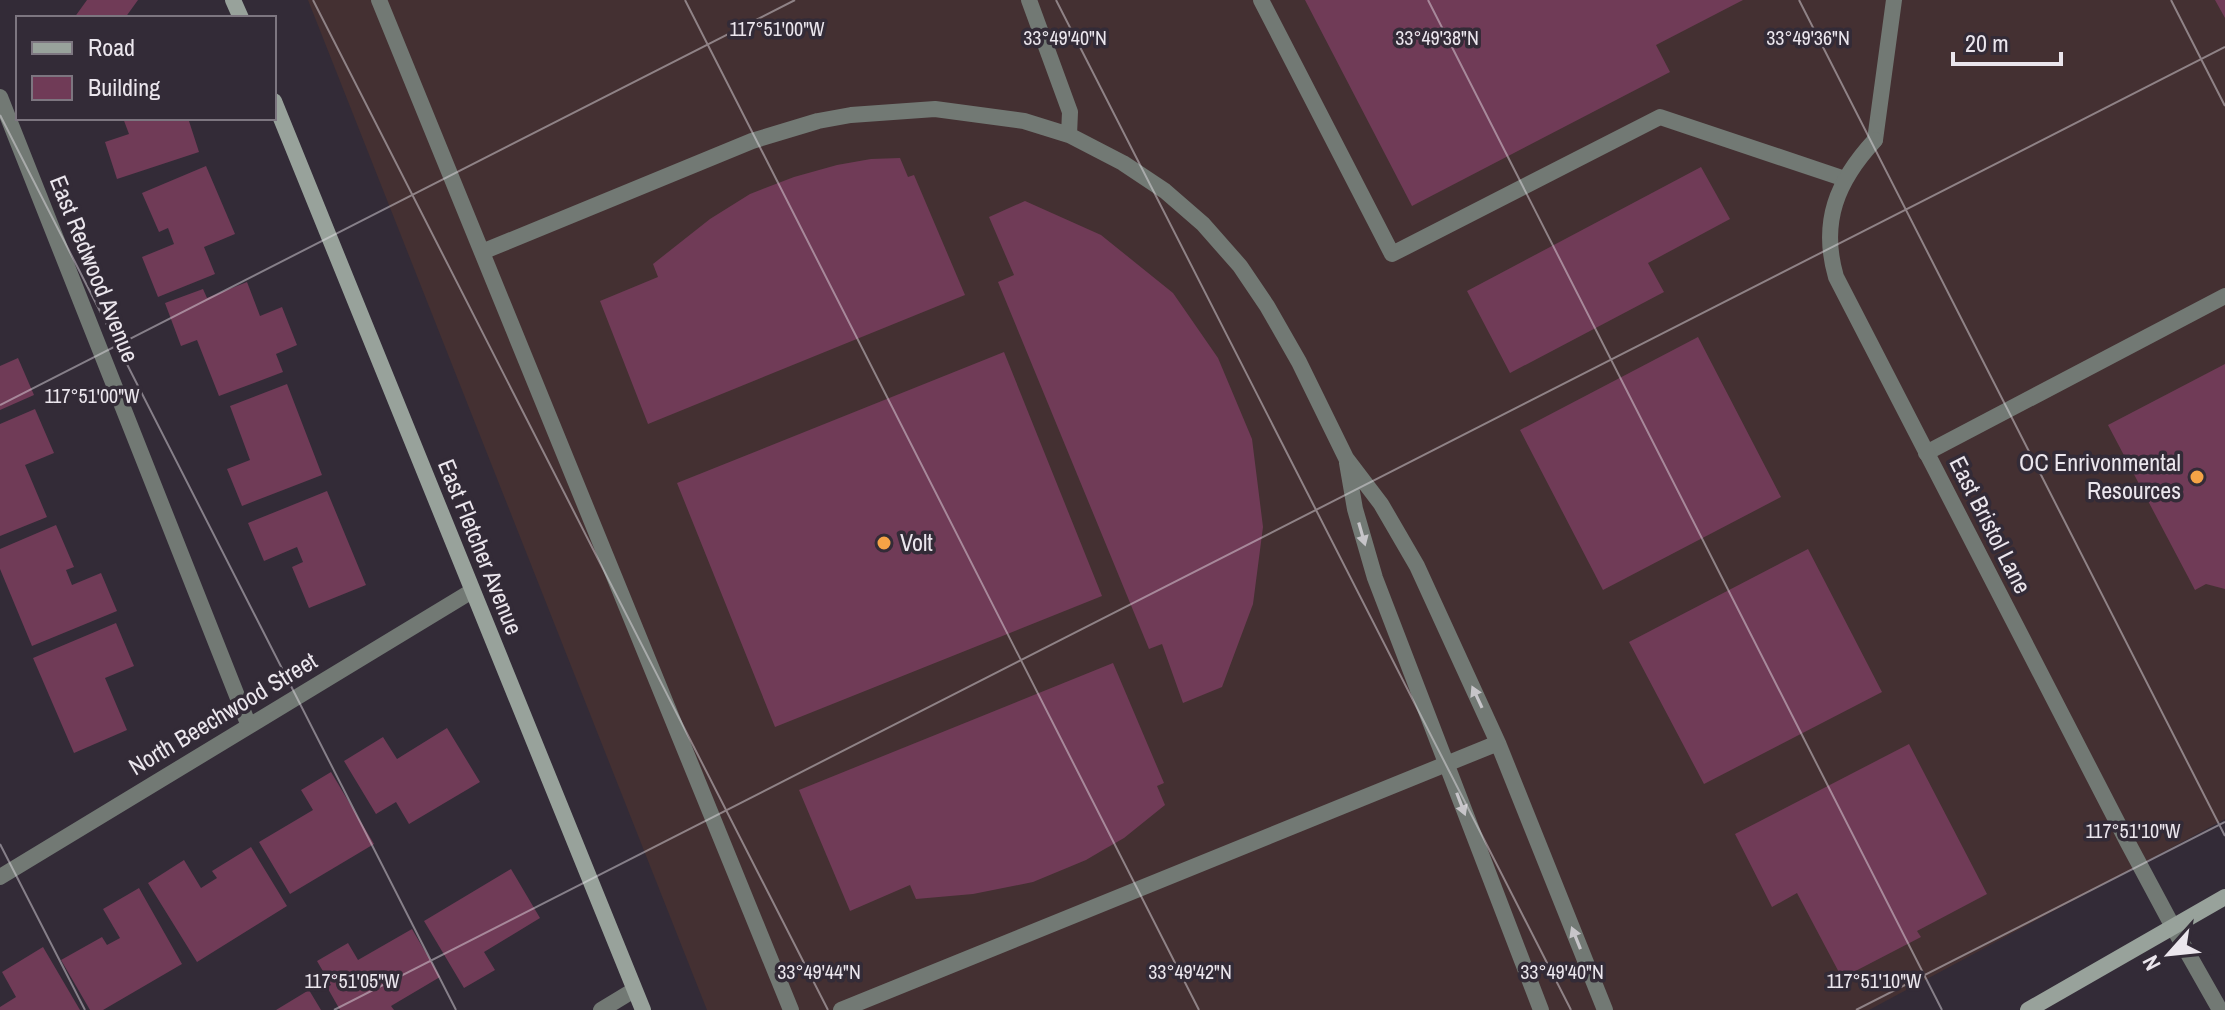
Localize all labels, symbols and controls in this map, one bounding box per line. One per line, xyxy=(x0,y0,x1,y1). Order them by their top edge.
text: 117°51'00"W xyxy=(729,15,825,42)
legend xyxy=(16,16,276,120)
scale bar xyxy=(1953,16,2061,66)
text: 33°49'40"N xyxy=(1023,24,1107,51)
text: 33°49'38"N xyxy=(1395,24,1479,51)
text: 33°49'36"N xyxy=(1766,24,1850,51)
text: 20 m xyxy=(1965,27,2009,59)
text: Road xyxy=(88,31,135,63)
text: Building xyxy=(88,71,160,103)
street label: East Redwood Avenue xyxy=(43,170,147,367)
text: 117°51'00"W xyxy=(44,382,140,409)
place label: OC Enrivonmental Resources xyxy=(2019,446,2181,506)
street label: East Bristol Lane xyxy=(1943,451,2039,599)
street label: East Fletcher Avenue xyxy=(431,454,531,639)
marker: OC Enrivonmental Resources xyxy=(2188,468,2206,486)
one-way arrow xyxy=(1356,522,1369,546)
place label: Volt xyxy=(900,526,933,558)
marker: Volt xyxy=(875,534,893,552)
street label: North Beechwood Street xyxy=(122,644,323,782)
one-way arrow xyxy=(1470,686,1483,709)
one-way arrow xyxy=(1455,792,1468,816)
text: 117°51'10"W xyxy=(2085,817,2181,844)
north arrow xyxy=(2129,914,2209,994)
one-way arrow xyxy=(1569,926,1582,950)
text: N xyxy=(2135,950,2168,976)
text: 33°49'44"N xyxy=(777,958,861,985)
text: 33°49'42"N xyxy=(1148,958,1232,985)
text: 33°49'40"N xyxy=(1520,958,1604,985)
text: 117°51'05"W xyxy=(304,967,400,994)
text: 117°51'10"W xyxy=(1826,967,1922,994)

